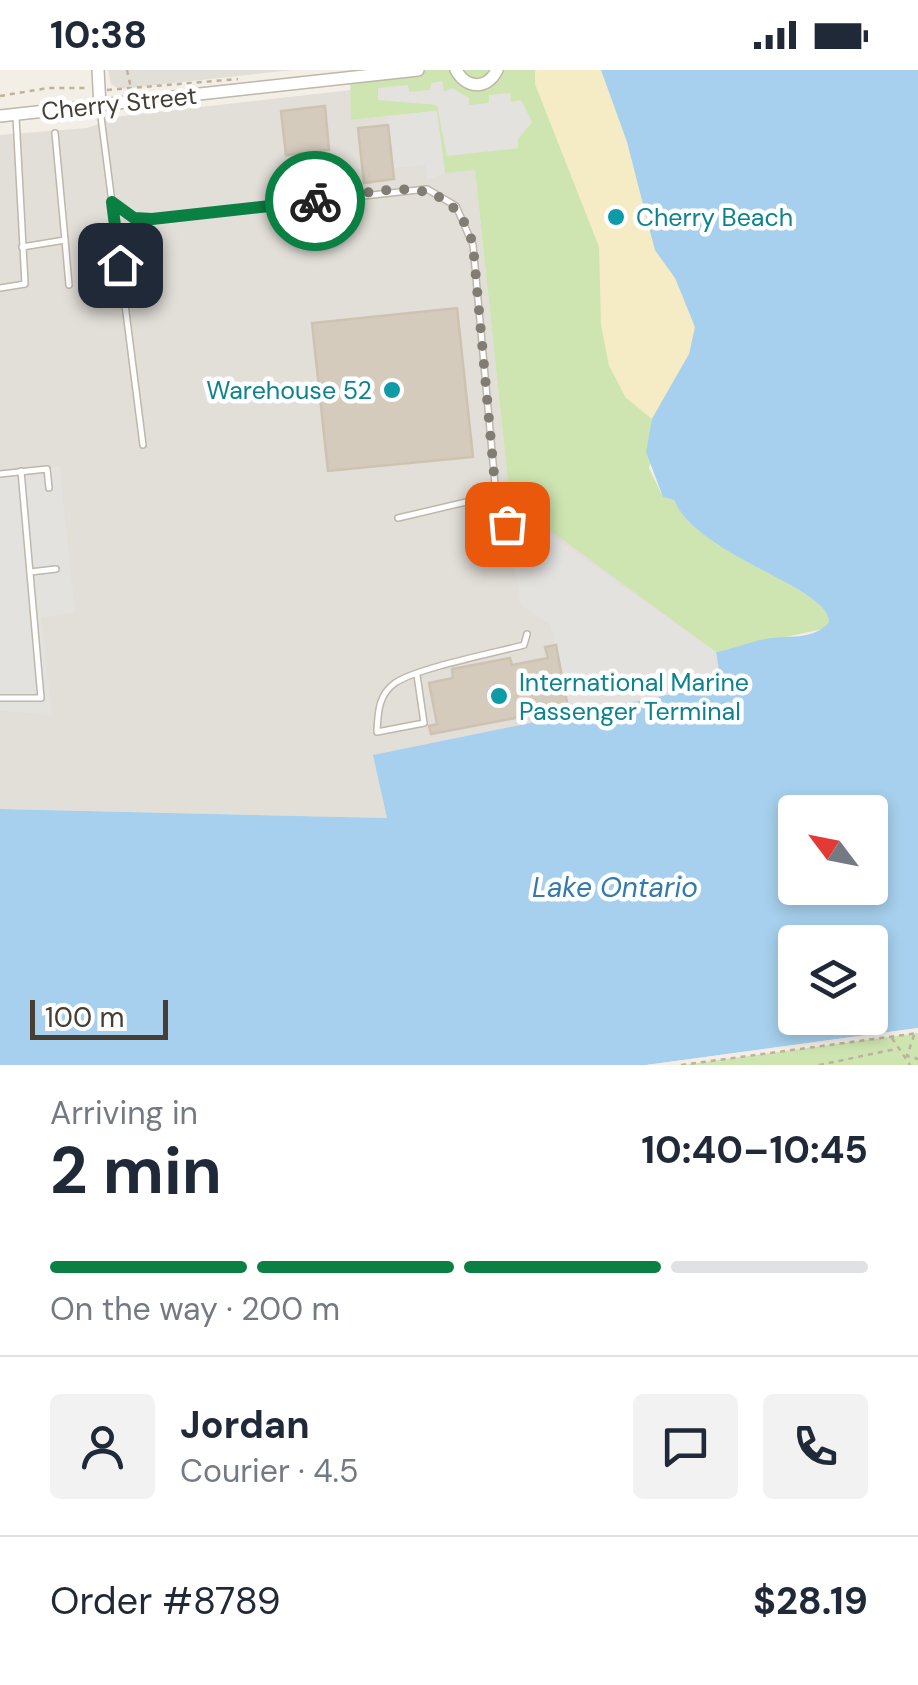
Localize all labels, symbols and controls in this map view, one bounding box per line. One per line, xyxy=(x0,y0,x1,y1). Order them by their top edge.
text: 10:38 xyxy=(50,10,147,60)
street label: Cherry Street xyxy=(40,79,199,128)
courier xyxy=(265,151,365,251)
icon: bike xyxy=(288,174,343,229)
place label: Cherry Beach xyxy=(636,201,793,234)
marker: Cherry Beach xyxy=(605,206,627,228)
pin xyxy=(78,223,163,308)
icon: home xyxy=(93,238,148,293)
place label: Warehouse 52 xyxy=(206,374,372,407)
marker: Warehouse 52 xyxy=(381,379,403,401)
pin xyxy=(465,482,550,567)
icon: bag xyxy=(480,497,535,552)
place label: International Marine Passenger Terminal xyxy=(519,666,749,728)
marker: International Marine Passenger Terminal xyxy=(488,685,510,707)
north arrow xyxy=(778,795,888,905)
map controls xyxy=(778,795,888,1035)
water label: Lake Ontario xyxy=(532,869,698,906)
button: layers xyxy=(778,925,888,1035)
scale bar xyxy=(30,995,168,1040)
text: 100 m xyxy=(45,999,124,1036)
text: Arriving in xyxy=(50,1092,198,1134)
text: 10:40–10:45 xyxy=(641,1125,868,1175)
text: 2 min xyxy=(50,1129,222,1213)
text: On the way · 200 m xyxy=(50,1288,340,1330)
button: person xyxy=(50,1394,155,1499)
button: chat xyxy=(633,1394,738,1499)
button: phone xyxy=(763,1394,868,1499)
text: Jordan xyxy=(180,1400,310,1450)
text: Courier · 4.5 xyxy=(180,1450,358,1492)
text: Order #8789 xyxy=(50,1576,281,1626)
text: $28.19 xyxy=(753,1576,868,1626)

